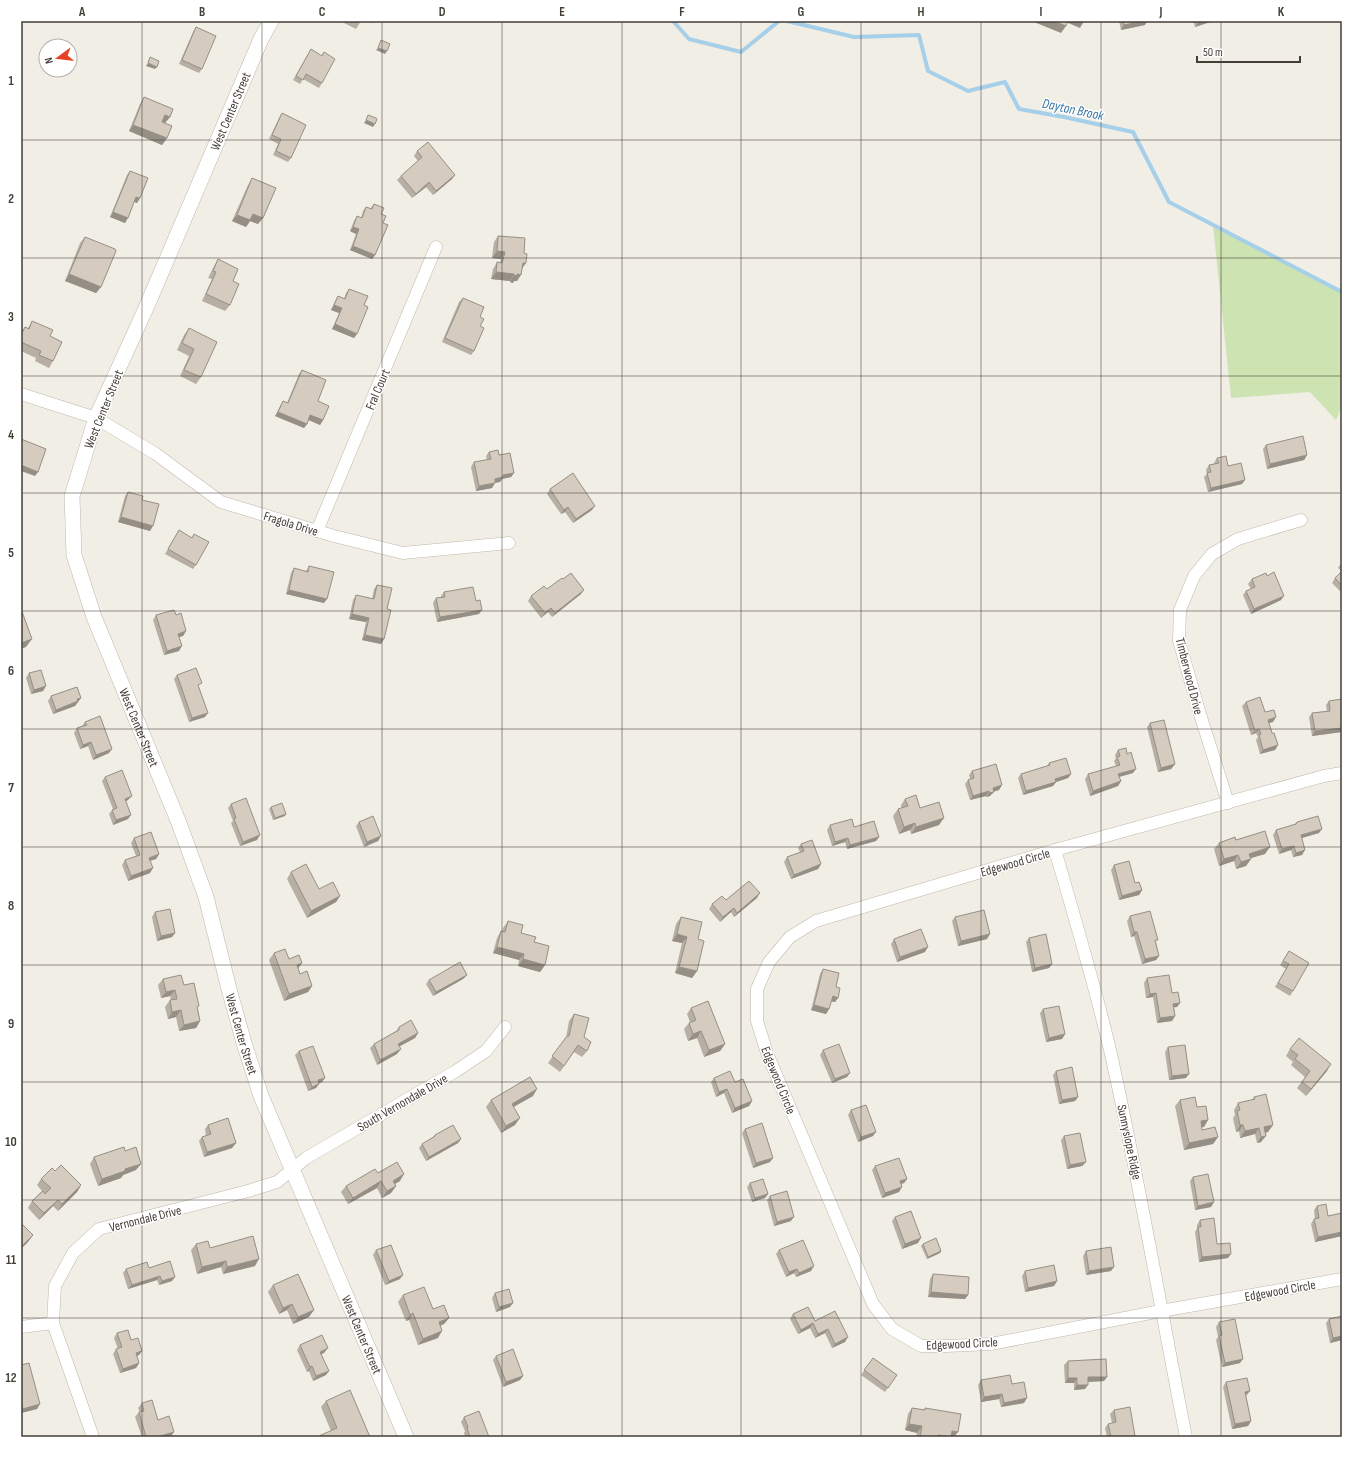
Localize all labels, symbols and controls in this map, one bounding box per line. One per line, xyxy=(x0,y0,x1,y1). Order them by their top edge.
text: A xyxy=(78,4,86,20)
text: B xyxy=(199,4,205,20)
text: C xyxy=(319,4,326,20)
text: D xyxy=(439,4,446,20)
text: E xyxy=(559,4,565,20)
text: F xyxy=(679,4,685,20)
text: G xyxy=(798,4,805,20)
text: H xyxy=(918,4,925,20)
text: I xyxy=(1040,4,1043,20)
text: J xyxy=(1159,4,1163,20)
text: K xyxy=(1278,4,1285,20)
north arrow xyxy=(38,38,78,78)
scale bar xyxy=(1197,38,1300,64)
text: 50 m xyxy=(1203,45,1223,60)
text: N xyxy=(42,56,56,65)
street label: West Center Street xyxy=(207,70,255,153)
text: 1 xyxy=(8,73,14,89)
water label: Dayton Brook xyxy=(1041,95,1106,124)
text: 2 xyxy=(8,191,14,207)
text: 3 xyxy=(8,309,14,325)
street label: Fral Court xyxy=(362,367,394,412)
street label: West Center Street xyxy=(81,368,127,451)
text: 4 xyxy=(8,427,14,443)
street label: Fragola Drive xyxy=(262,508,320,540)
text: 5 xyxy=(8,545,14,561)
street label: Timberwood Drive xyxy=(1172,636,1206,716)
text: 6 xyxy=(8,663,14,679)
street label: West Center Street xyxy=(115,686,162,769)
text: 7 xyxy=(8,780,14,796)
street label: Edgewood Circle xyxy=(979,845,1052,881)
text: 8 xyxy=(8,898,14,914)
street label: West Center Street xyxy=(222,992,261,1077)
text: 9 xyxy=(8,1016,14,1032)
street label: Edgewood Circle xyxy=(757,1044,799,1117)
street label: South Vernondale Drive xyxy=(354,1070,451,1135)
street label: Sunnyslope Ridge xyxy=(1113,1103,1145,1181)
text: 10 xyxy=(5,1134,17,1150)
street label: Vernondale Drive xyxy=(108,1202,183,1236)
text: 11 xyxy=(6,1252,16,1268)
street label: Edgewood Circle xyxy=(1244,1277,1317,1305)
street label: West Center Street xyxy=(338,1293,385,1376)
street label: Edgewood Circle xyxy=(926,1334,998,1354)
text: 12 xyxy=(6,1370,17,1386)

